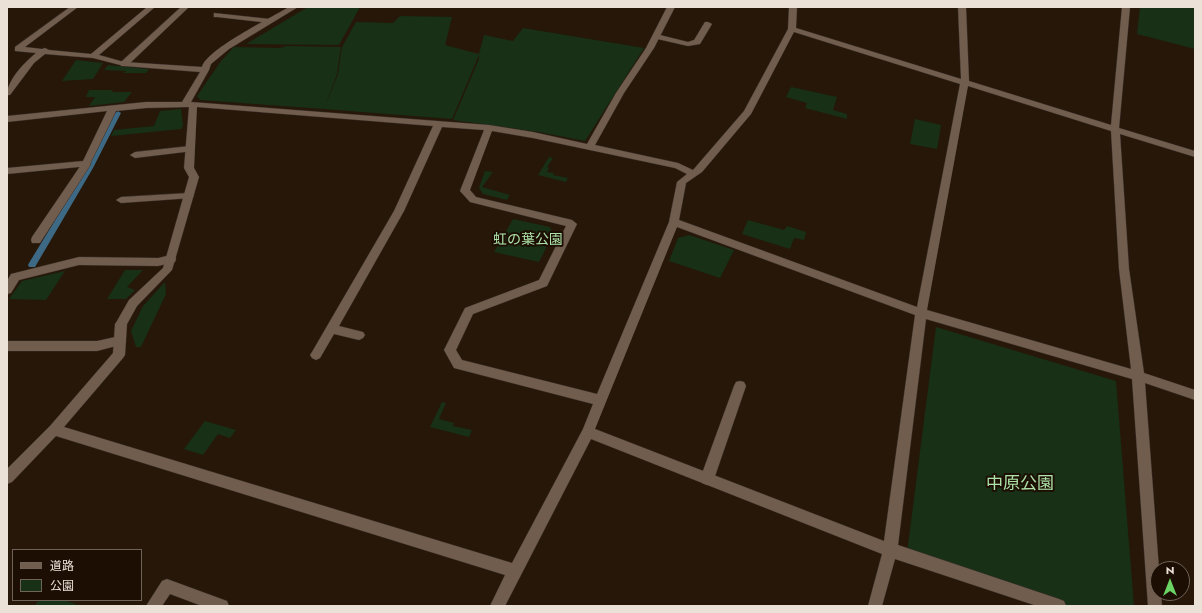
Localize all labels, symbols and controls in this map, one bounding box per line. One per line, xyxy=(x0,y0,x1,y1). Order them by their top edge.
park label: 虹の葉公園 xyxy=(493,233,563,249)
park label: 中原公園 xyxy=(986,475,1054,495)
legend xyxy=(12,549,142,601)
text: 道路 xyxy=(50,557,74,575)
north arrow xyxy=(1150,561,1190,601)
text: N xyxy=(1166,562,1174,578)
text: 公園 xyxy=(50,577,74,595)

